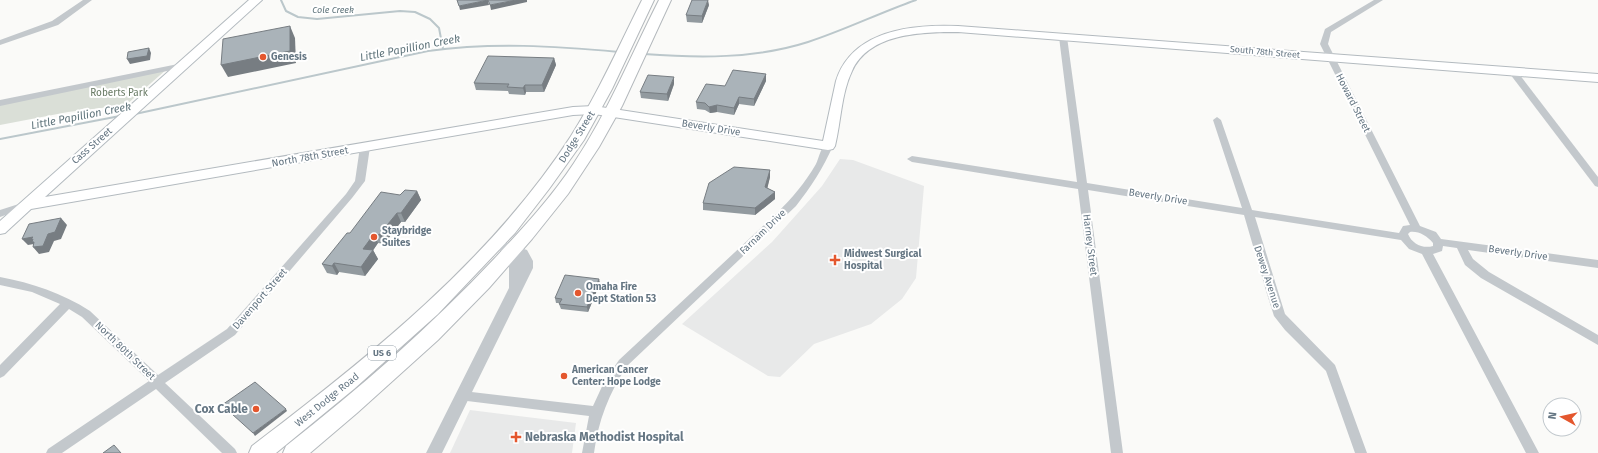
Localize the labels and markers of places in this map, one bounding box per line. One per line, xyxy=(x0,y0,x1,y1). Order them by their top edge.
place label: Genesis xyxy=(271,51,307,63)
marker: Genesis xyxy=(258,52,268,62)
place label: Staybridge Suites xyxy=(382,225,432,249)
marker: Staybridge Suites xyxy=(369,232,379,242)
place label: Midwest Surgical Hospital xyxy=(844,248,921,272)
marker: Midwest Surgical Hospital xyxy=(829,254,841,266)
place label: Omaha Fire Dept Station 53 xyxy=(586,281,656,305)
marker: Omaha Fire Dept Station 53 xyxy=(573,288,583,298)
place label: American Cancer Center: Hope Lodge xyxy=(571,364,661,388)
marker: American Cancer Center: Hope Lodge xyxy=(559,371,569,381)
place label: Cox Cable xyxy=(195,402,248,416)
marker: Cox Cable xyxy=(251,404,261,414)
place label: Nebraska Methodist Hospital xyxy=(525,430,684,444)
marker: Nebraska Methodist Hospital xyxy=(510,431,522,443)

